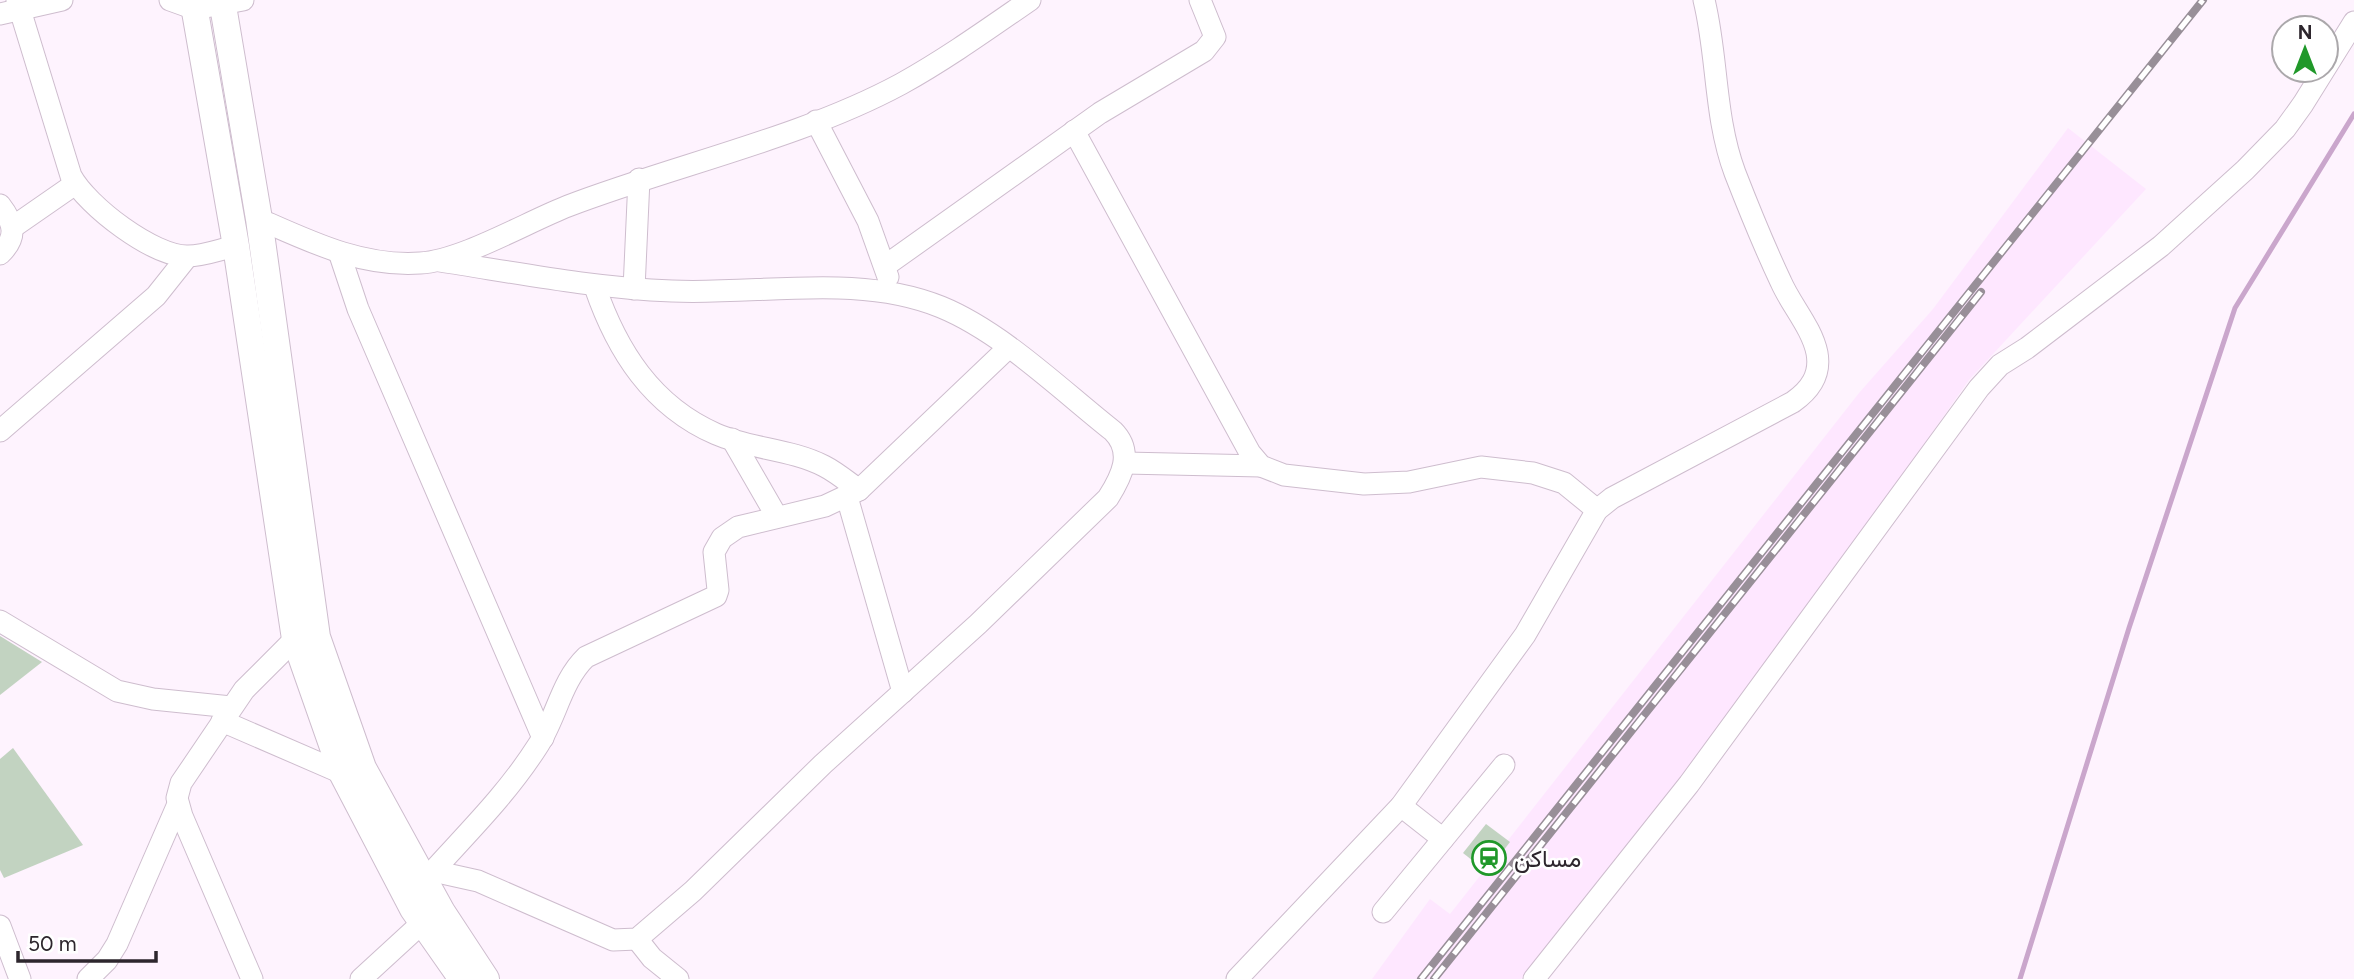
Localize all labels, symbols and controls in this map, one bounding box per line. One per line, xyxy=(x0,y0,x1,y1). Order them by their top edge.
north arrow xyxy=(2270,14,2340,84)
text: N xyxy=(2298,21,2312,44)
station icon: مساكن xyxy=(1470,839,1508,877)
place label: مساكن xyxy=(1514,844,1581,873)
scale bar xyxy=(18,920,156,964)
text: 50 m xyxy=(28,931,77,956)

